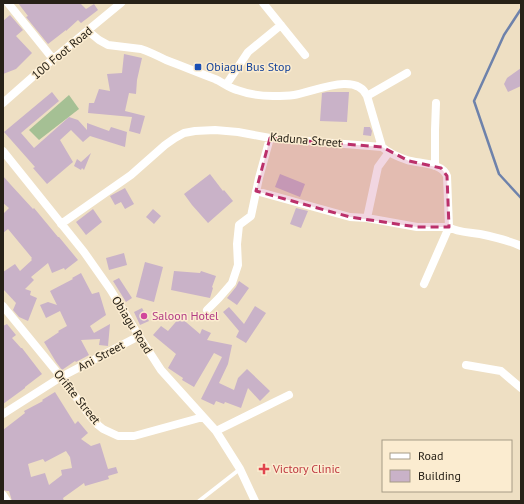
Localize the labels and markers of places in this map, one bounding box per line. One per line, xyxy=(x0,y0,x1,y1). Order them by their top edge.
place label: Obiagu Bus Stop xyxy=(206,59,291,74)
marker: Obiagu Bus Stop xyxy=(193,62,203,72)
place label: Saloon Hotel xyxy=(152,308,219,323)
marker: Saloon Hotel xyxy=(139,311,149,321)
place label: Victory Clinic xyxy=(272,461,341,476)
marker: Victory Clinic xyxy=(258,463,270,475)

